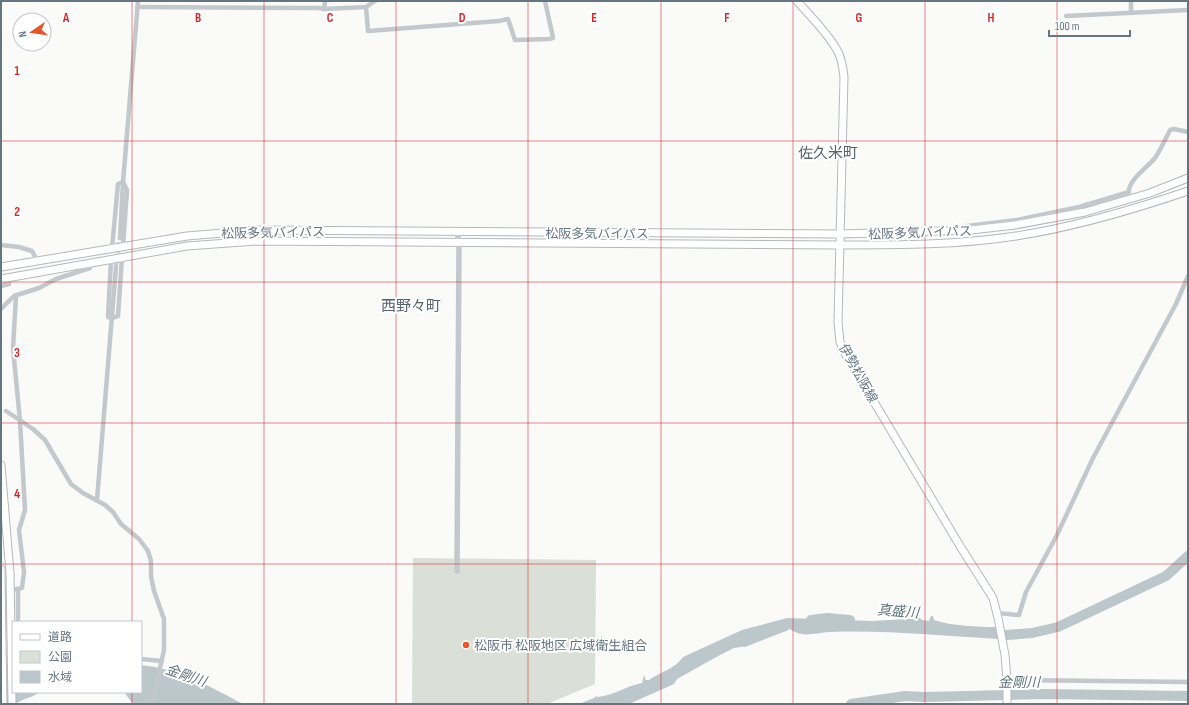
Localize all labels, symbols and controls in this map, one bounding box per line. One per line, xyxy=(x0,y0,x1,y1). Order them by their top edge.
text: A xyxy=(62,10,70,26)
text: B xyxy=(195,10,201,26)
text: C xyxy=(327,10,334,26)
text: D xyxy=(459,10,466,26)
text: E xyxy=(591,10,597,26)
text: F xyxy=(724,10,730,26)
text: G xyxy=(856,10,863,26)
text: H xyxy=(988,10,995,26)
north arrow xyxy=(12,12,52,52)
scale bar xyxy=(1049,12,1130,38)
text: 100 m xyxy=(1055,19,1080,34)
text: N xyxy=(16,30,30,38)
text: 1 xyxy=(14,63,20,79)
district label: 佐久米町 xyxy=(798,144,858,163)
text: 2 xyxy=(14,204,20,220)
street label: 松阪多気バイパス xyxy=(868,223,972,243)
street label: 松阪多気バイパス xyxy=(221,224,325,242)
street label: 松阪多気バイパス xyxy=(545,226,649,242)
district label: 西野々町 xyxy=(381,297,441,316)
street label: 伊勢松阪線 xyxy=(835,341,881,406)
text: 3 xyxy=(14,345,20,361)
text: 4 xyxy=(14,486,20,502)
water label: 真盛川 xyxy=(876,601,922,622)
legend xyxy=(12,621,142,693)
text: 道路 xyxy=(48,630,72,645)
place label: 松阪市 松阪地区 広域衛生組合 xyxy=(474,638,647,654)
marker: 松阪市 松阪地区 広域衛生組合 xyxy=(461,640,471,650)
text: 公園 xyxy=(48,650,72,665)
water label: 金剛川 xyxy=(163,661,210,691)
text: 水域 xyxy=(48,670,72,685)
water label: 金剛川 xyxy=(998,674,1042,691)

